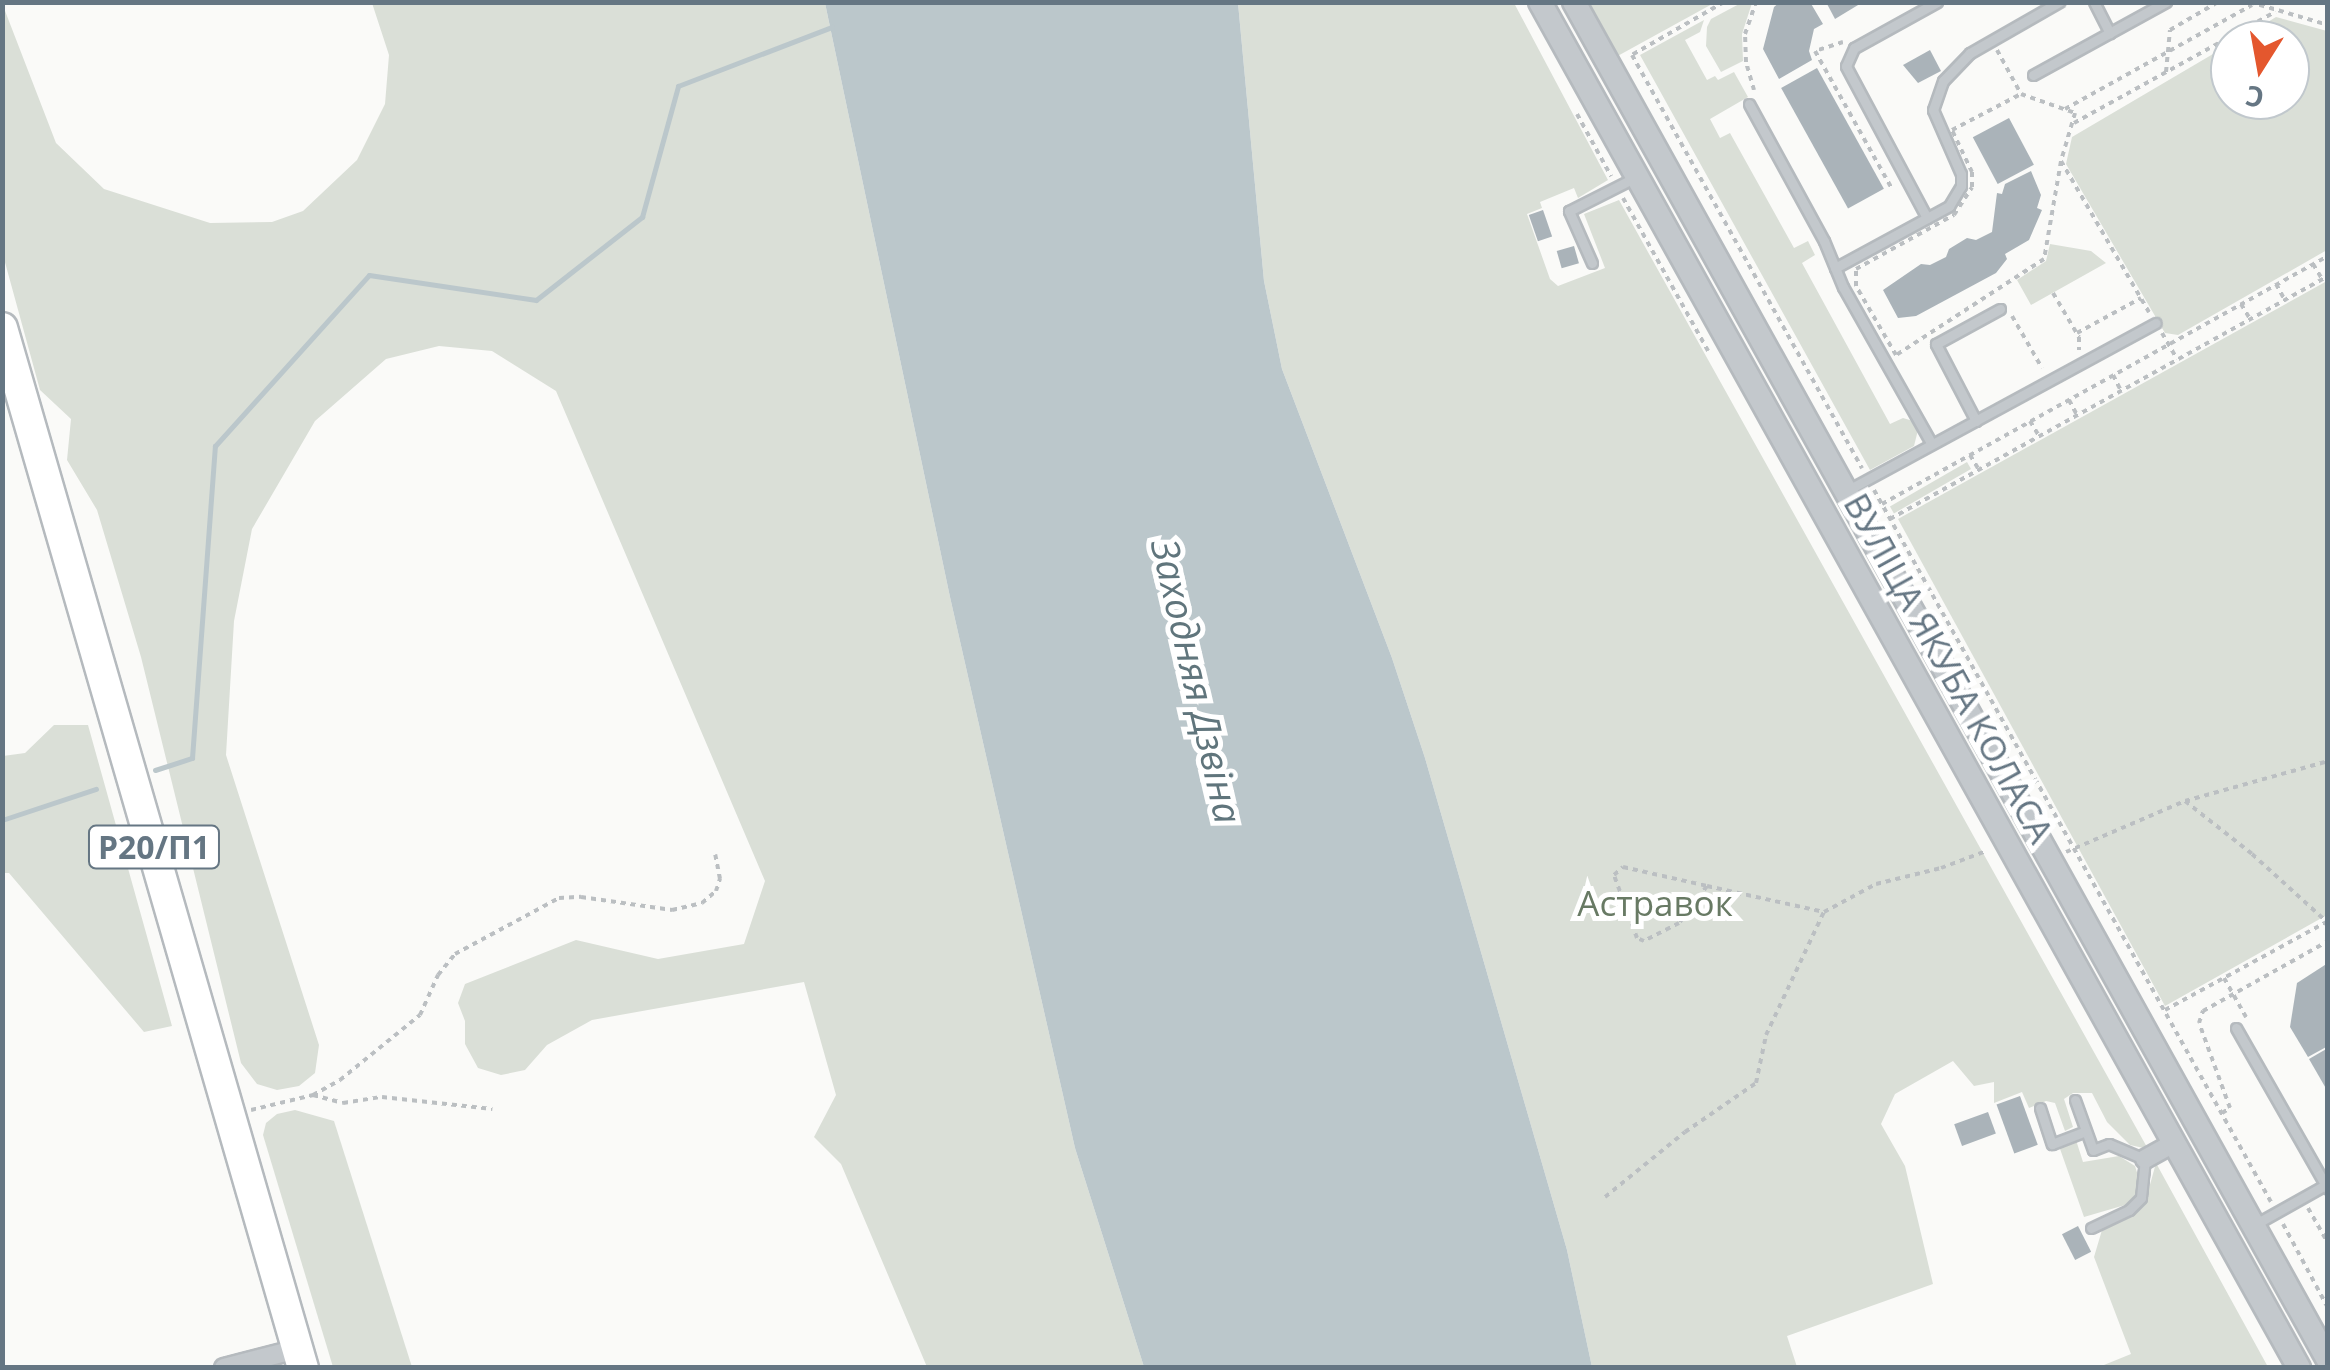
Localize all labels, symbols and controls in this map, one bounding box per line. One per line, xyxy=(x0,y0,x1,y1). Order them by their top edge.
north arrow xyxy=(2210,20,2310,120)
text: С xyxy=(2242,77,2267,118)
street label: ВУЛІЦА ЯКУБА КОЛАСА xyxy=(1835,486,2063,850)
water label: Заходняя Дзвіна xyxy=(1142,534,1252,828)
road number: Р20/П1 xyxy=(86,820,222,874)
park label: Астравок xyxy=(1577,882,1733,924)

